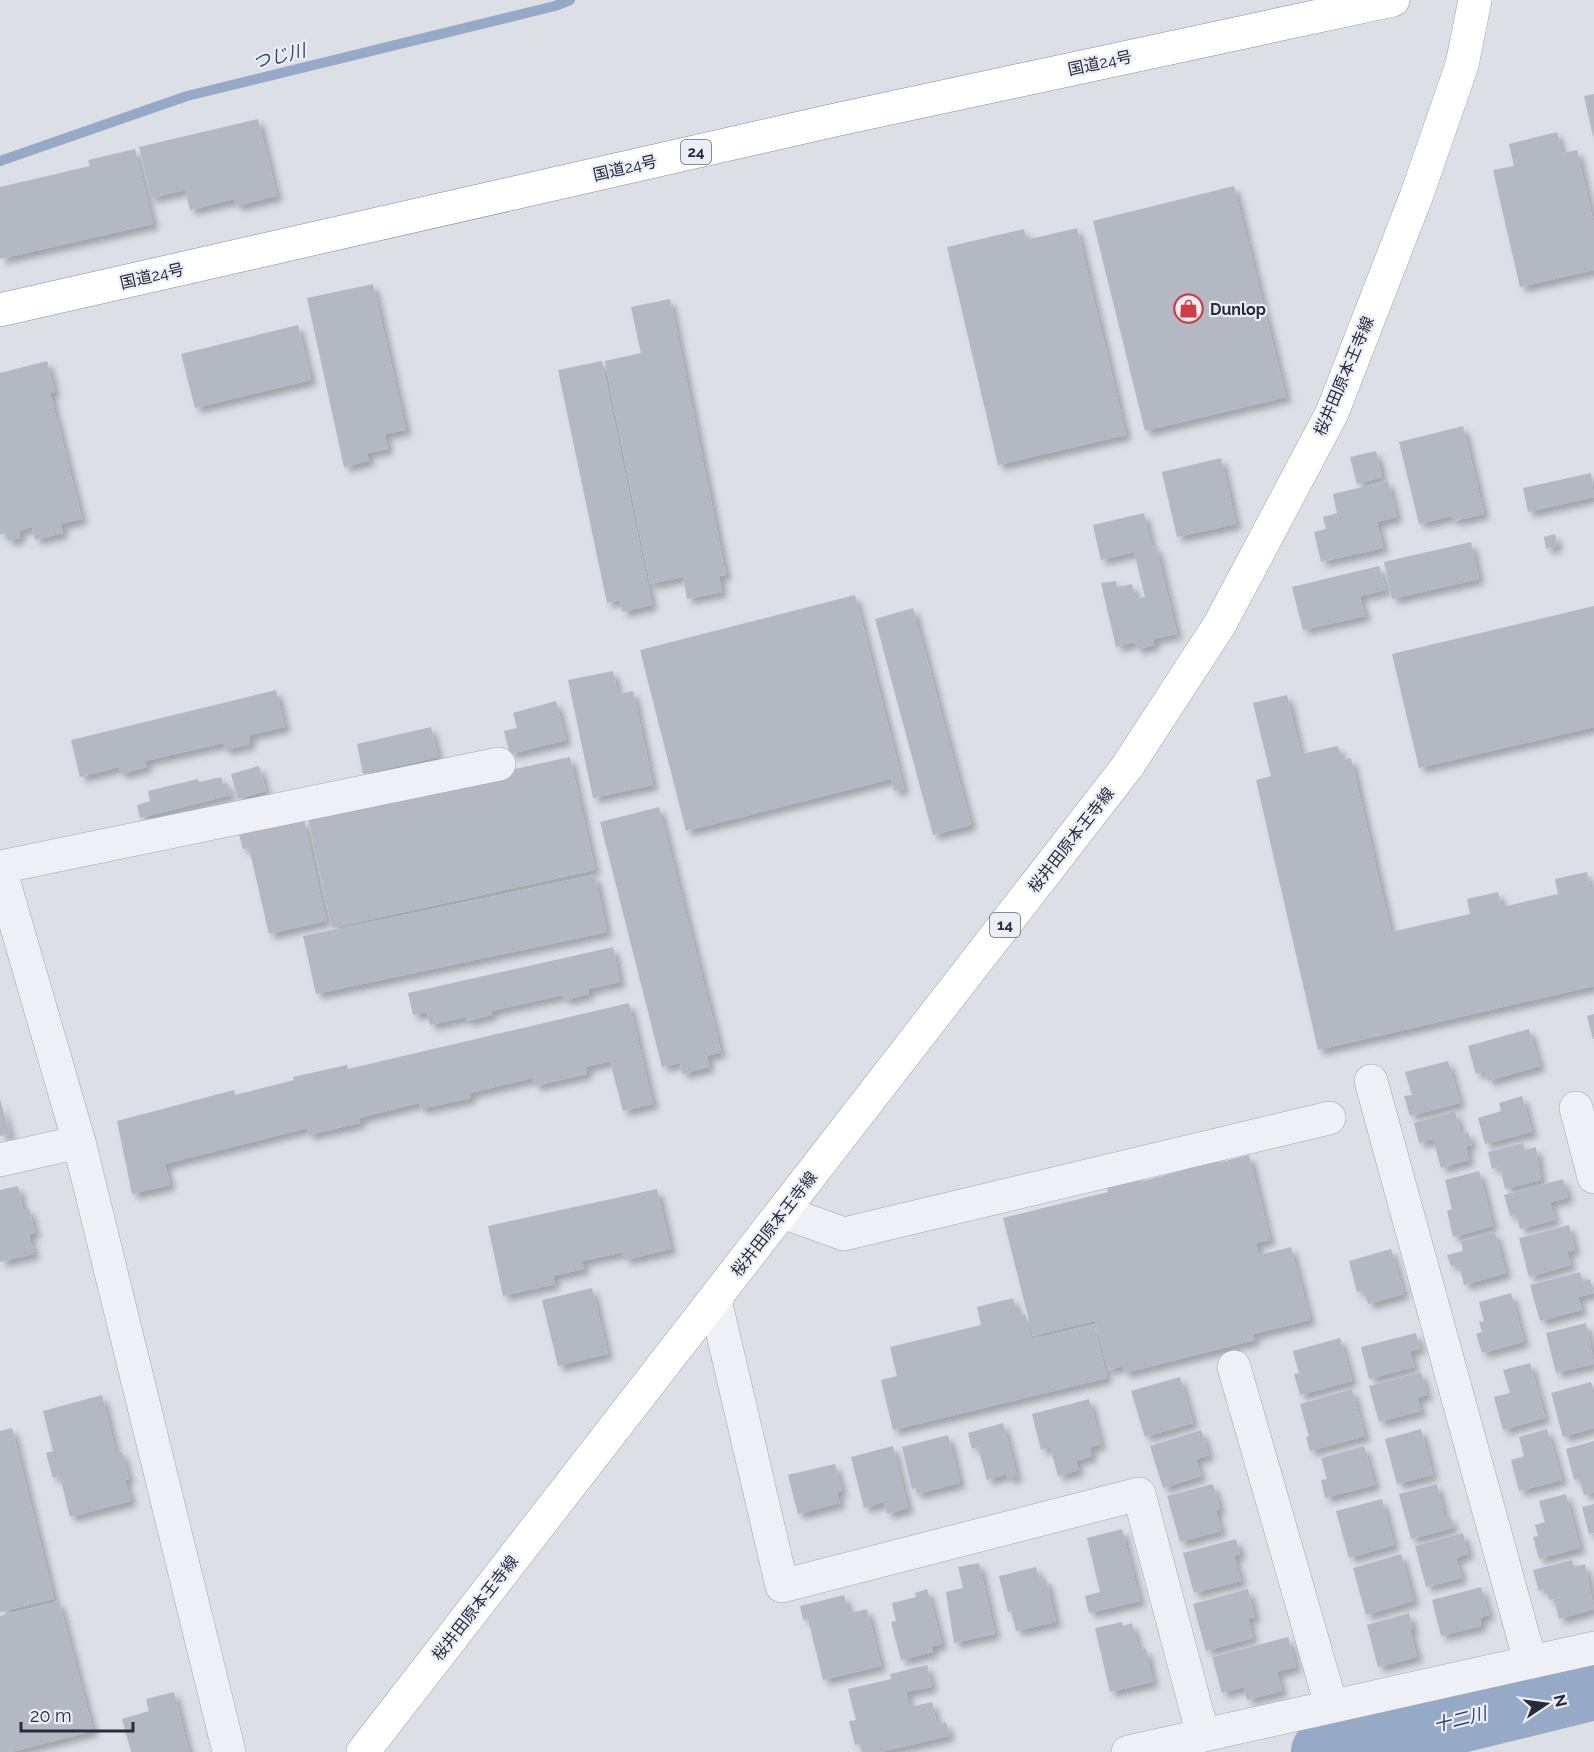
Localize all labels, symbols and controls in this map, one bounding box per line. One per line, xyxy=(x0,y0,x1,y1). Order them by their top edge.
water label: つじ川 xyxy=(250,39,310,73)
street label: 国道24号 xyxy=(1066,47,1134,79)
road number: 24 xyxy=(681,140,711,164)
street label: 国道24号 xyxy=(591,151,659,185)
street label: 国道24号 xyxy=(118,259,186,293)
shop icon: Dunlop xyxy=(1173,293,1205,325)
place label: Dunlop xyxy=(1210,300,1266,319)
street label: 桜井田原本王寺線 xyxy=(1310,313,1378,439)
street label: 桜井田原本王寺線 xyxy=(1024,784,1118,896)
road number: 14 xyxy=(990,913,1020,937)
street label: 桜井田原本王寺線 xyxy=(727,1168,821,1280)
street label: 桜井田原本王寺線 xyxy=(428,1552,522,1664)
north arrow xyxy=(1516,1674,1576,1734)
text: N xyxy=(1549,1693,1571,1709)
scale bar xyxy=(21,1695,134,1733)
water label: 十二川 xyxy=(1431,1702,1491,1736)
text: 20 m xyxy=(30,1705,72,1726)

